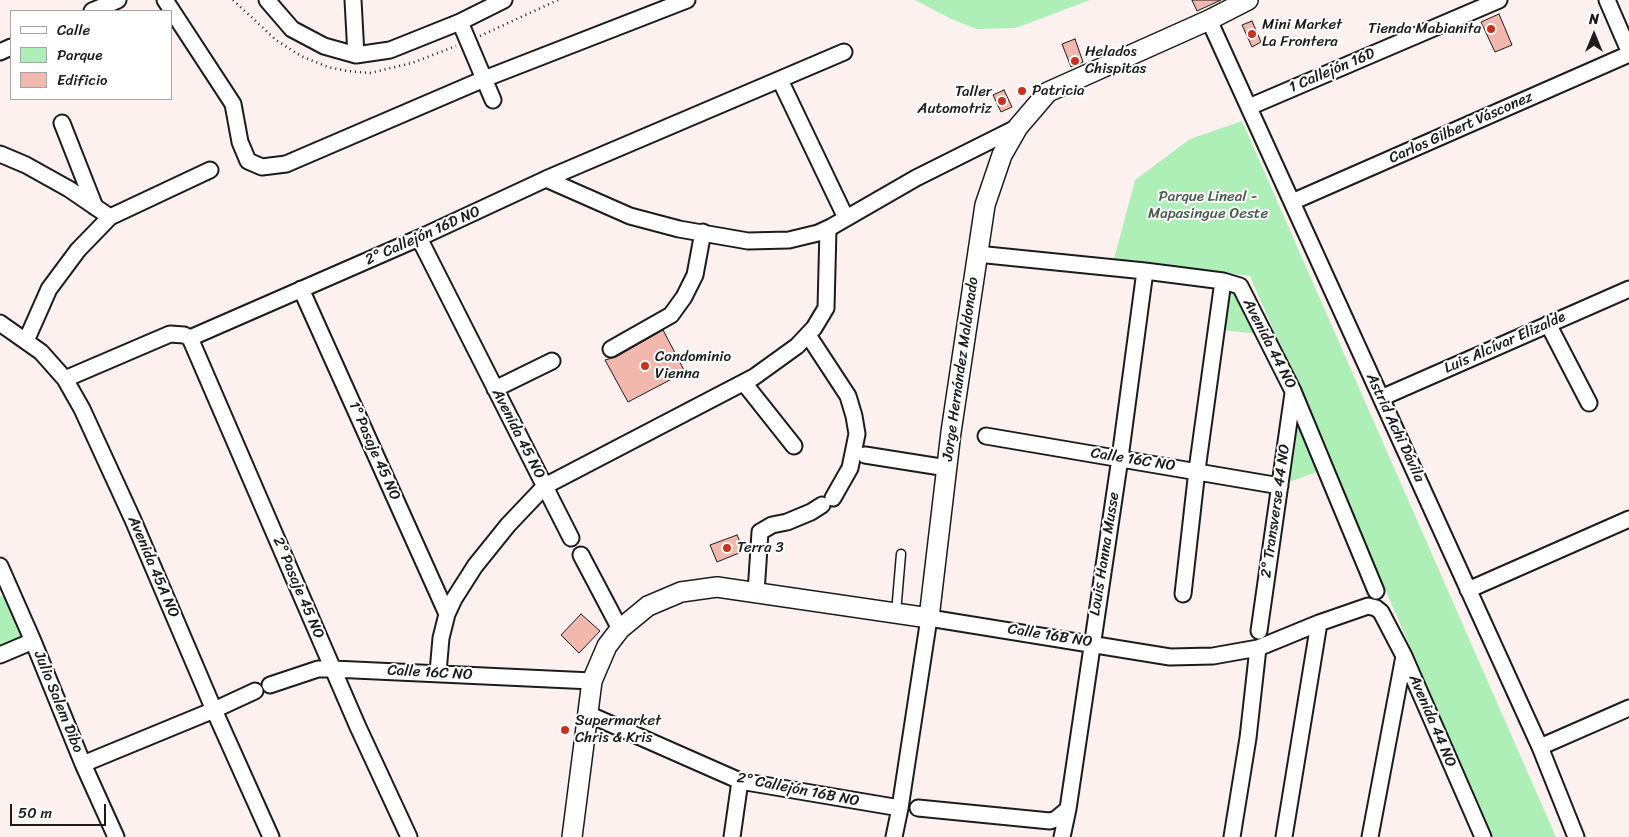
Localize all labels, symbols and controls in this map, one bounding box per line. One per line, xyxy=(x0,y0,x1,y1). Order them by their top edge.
text: N xyxy=(1589,7,1599,32)
legend xyxy=(10,10,172,100)
north arrow xyxy=(1569,10,1619,60)
place label: Mini Market La Frontera xyxy=(1262,16,1342,51)
text: Calle xyxy=(57,17,90,43)
place label: Tienda Mabianita xyxy=(1368,20,1481,38)
marker: Tienda Mabianita xyxy=(1485,23,1497,35)
marker: Mini Market La Frontera xyxy=(1246,28,1258,40)
text: Parque xyxy=(57,42,102,68)
place label: Helados Chispitas xyxy=(1085,43,1146,78)
street label: 1 Callejón 16D xyxy=(1286,45,1378,97)
marker: Helados Chispitas xyxy=(1069,55,1081,67)
text: Edificio xyxy=(57,67,108,93)
place label: Patricia xyxy=(1032,82,1085,100)
place label: Taller Automotriz xyxy=(918,83,992,118)
marker: Patricia xyxy=(1016,85,1028,97)
street label: Carlos Gilbert Vásconez xyxy=(1386,88,1536,168)
marker: Taller Automotriz xyxy=(996,95,1008,107)
park label: Parque Lineal - Mapasingue Oeste xyxy=(1148,188,1268,223)
street label: 2° Callejón 16D NO xyxy=(363,203,483,269)
street label: Jorge Hernández Maldonado xyxy=(939,276,983,462)
street label: Avenida 44 NO xyxy=(1239,296,1299,392)
street label: Luis Alcívar Elizalde xyxy=(1441,308,1569,378)
place label: Condominio Vienna xyxy=(655,348,731,383)
marker: Condominio Vienna xyxy=(639,360,651,372)
street label: Astrid Achi Dávila xyxy=(1362,371,1428,485)
street label: Avenida 45 NO xyxy=(488,386,548,482)
street label: 1° Pasaje 45 NO xyxy=(344,399,404,503)
street label: 2° Transverse 44 NO xyxy=(1258,443,1294,579)
street label: Calle 16C NO xyxy=(1089,444,1177,476)
street label: Louis Hanna Musse xyxy=(1086,491,1124,617)
street label: Avenida 45A NO xyxy=(124,514,182,620)
street label: 2° Pasaje 45 NO xyxy=(268,535,328,641)
place label: Terra 3 xyxy=(737,539,784,557)
marker: Terra 3 xyxy=(721,542,733,554)
street label: Calle 16B NO xyxy=(1006,620,1094,652)
street label: Julio Salem Dibo xyxy=(29,648,87,756)
street label: Calle 16C NO xyxy=(387,662,473,684)
street label: Avenida 44 NO xyxy=(1404,672,1460,770)
place label: Supermarket Chris & Kris xyxy=(575,712,661,747)
marker: Supermarket Chris & Kris xyxy=(559,724,571,736)
street label: 2° Callejón 16B NO xyxy=(735,769,861,811)
scale bar xyxy=(12,794,109,826)
text: 50 m xyxy=(18,800,52,826)

